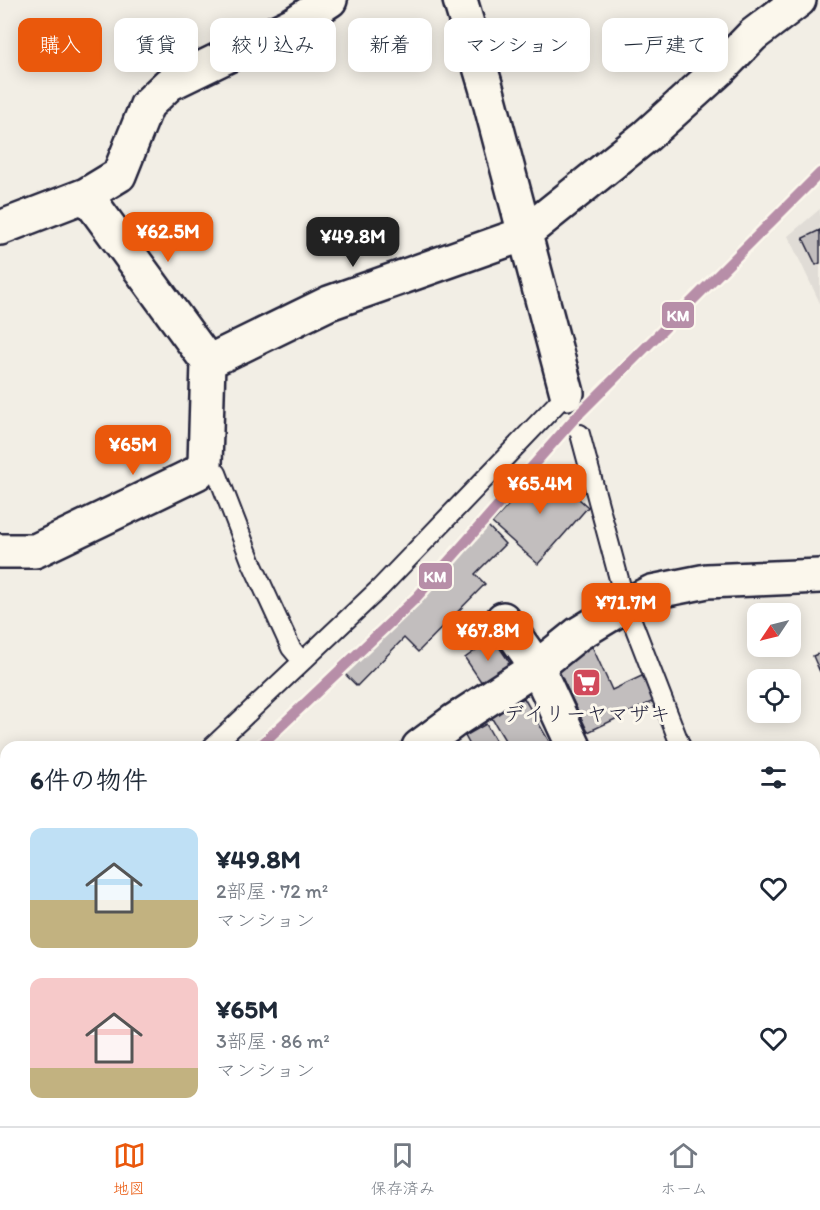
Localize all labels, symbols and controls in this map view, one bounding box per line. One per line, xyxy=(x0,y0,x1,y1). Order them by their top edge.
chip: 購入 xyxy=(18,18,102,72)
chip: 賃貸 xyxy=(114,18,198,72)
chip: 絞り込み xyxy=(210,18,336,72)
chip: 新着 xyxy=(348,18,432,72)
chip: マンション xyxy=(444,18,590,72)
chip: 一戸建て xyxy=(602,18,728,72)
pin: ¥62.5M xyxy=(119,212,217,263)
pin: ¥49.8M xyxy=(304,217,402,268)
text: ¥62.5M xyxy=(136,219,200,243)
text: ¥49.8M xyxy=(320,224,386,248)
line badge: KM xyxy=(661,301,695,329)
text: KM xyxy=(666,306,690,325)
pin: ¥65M xyxy=(97,425,169,476)
text: ¥65M xyxy=(109,432,157,456)
pin: ¥65.4M xyxy=(491,464,589,515)
text: ¥65.4M xyxy=(508,471,572,495)
line badge: KM xyxy=(418,562,453,590)
text: KM xyxy=(423,567,447,586)
pin: ¥71.7M xyxy=(577,583,675,634)
text: ¥71.7M xyxy=(596,590,656,614)
north arrow xyxy=(747,603,801,657)
map controls xyxy=(747,603,801,723)
pin: ¥67.8M xyxy=(439,611,537,662)
text: ¥67.8M xyxy=(456,618,520,642)
supermarket icon: デイリーヤマザキ xyxy=(571,666,603,698)
button: locate xyxy=(747,669,801,723)
place label: デイリーヤマザキ xyxy=(503,701,671,726)
icon: filters xyxy=(757,761,790,794)
text: 6件の物件 xyxy=(30,764,148,796)
text: ¥49.8M xyxy=(216,843,301,875)
icon: home xyxy=(78,852,150,924)
icon: heart xyxy=(757,872,790,905)
text: 2部屋 · 72 m² xyxy=(216,879,328,903)
text: マンション xyxy=(216,908,315,932)
text: ¥65M xyxy=(216,993,278,1025)
icon: home xyxy=(78,1002,150,1074)
icon: heart xyxy=(757,1022,790,1055)
text: 3部屋 · 86 m² xyxy=(216,1029,330,1053)
text: マンション xyxy=(216,1058,315,1082)
tab: 地図 xyxy=(113,1139,146,1199)
tab: 保存済み xyxy=(371,1139,435,1199)
tab: ホーム xyxy=(660,1139,707,1199)

